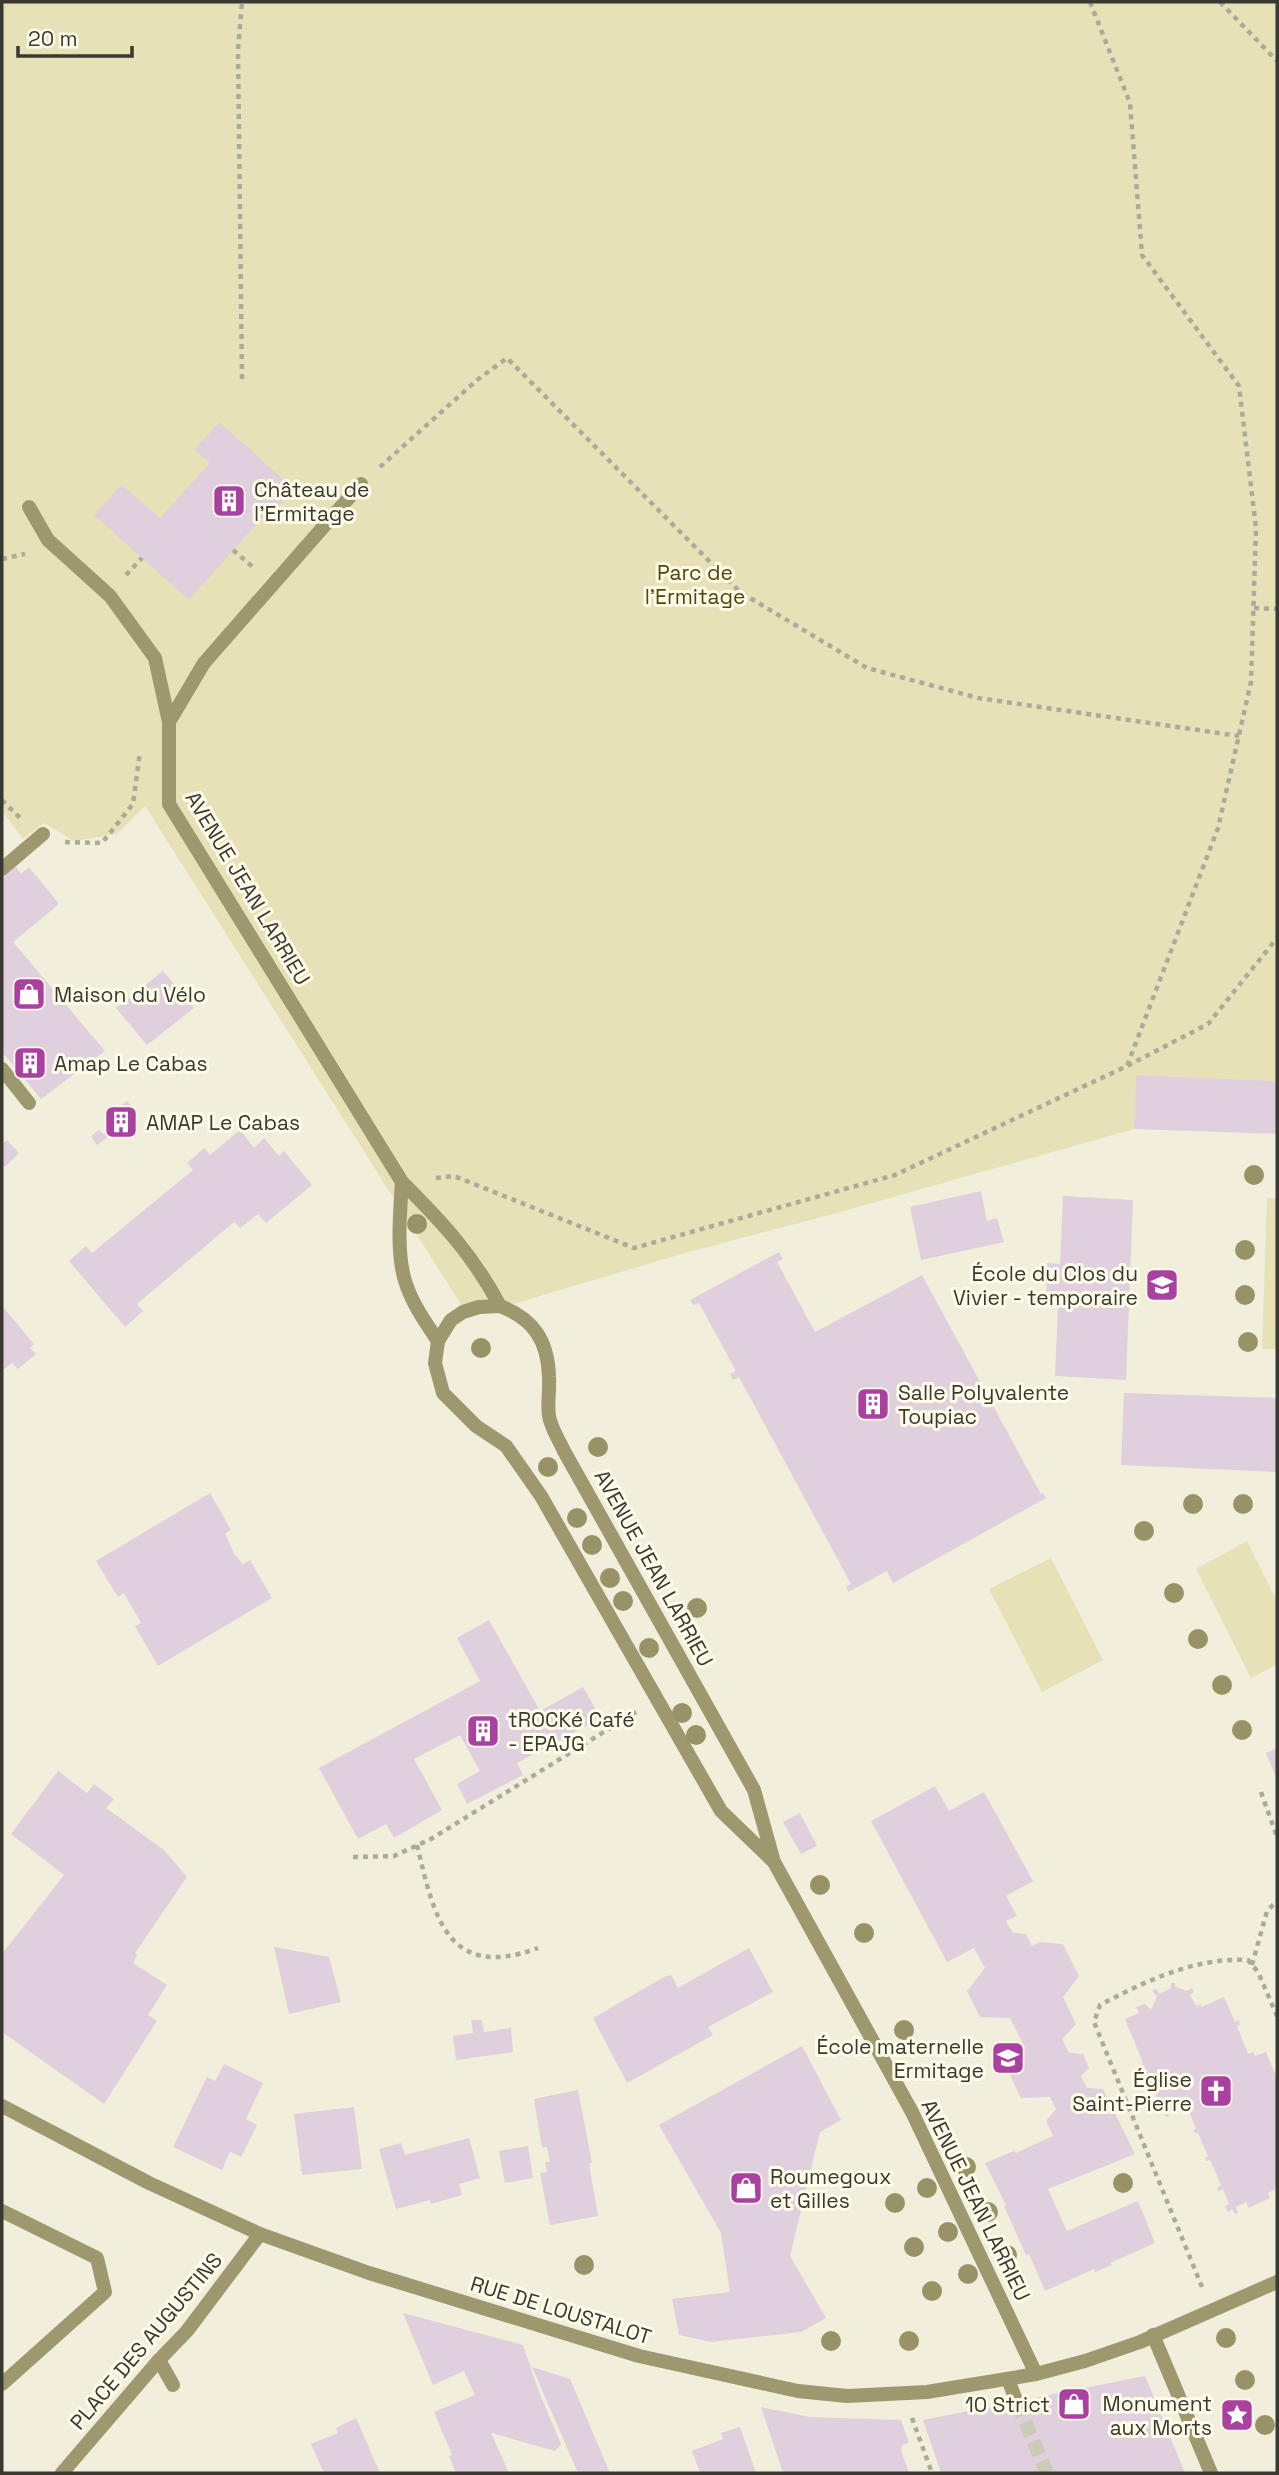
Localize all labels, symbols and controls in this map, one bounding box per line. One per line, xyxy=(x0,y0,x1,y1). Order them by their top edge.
scale bar xyxy=(18,14,131,58)
text: 20 m xyxy=(28,25,78,52)
place label: Château de l'Ermitage xyxy=(254,476,370,527)
building icon: Château de l'Ermitage xyxy=(210,482,248,520)
park label: Parc de l'Ermitage xyxy=(645,559,745,610)
street label: AVENUE JEAN LARRIEU xyxy=(179,786,317,990)
shop icon: Maison du Vélo xyxy=(10,975,48,1013)
place label: Maison du Vélo xyxy=(54,981,206,1008)
building icon: Amap Le Cabas xyxy=(11,1044,49,1082)
place label: Amap Le Cabas xyxy=(54,1050,208,1077)
building icon: AMAP Le Cabas xyxy=(102,1103,140,1141)
place label: AMAP Le Cabas xyxy=(146,1109,300,1136)
place label: École du Clos du Vivier - temporaire xyxy=(953,1260,1138,1311)
school or university icon: École du Clos du Vivier - temporaire xyxy=(1143,1266,1181,1304)
place label: Salle Polyvalente Toupiac xyxy=(898,1379,1069,1430)
building icon: Salle Polyvalente Toupiac xyxy=(854,1385,892,1423)
street label: AVENUE JEAN LARRIEU xyxy=(589,1465,719,1671)
place label: tROCKé Café - EPAJG xyxy=(508,1706,635,1757)
building icon: tROCKé Café - EPAJG xyxy=(464,1712,502,1750)
place label: École maternelle Ermitage xyxy=(817,2033,984,2084)
school or university icon: École maternelle Ermitage xyxy=(989,2039,1027,2077)
place label: Église Saint-Pierre xyxy=(1072,2066,1192,2117)
church icon: Église Saint-Pierre xyxy=(1197,2072,1235,2110)
street label: AVENUE JEAN LARRIEU xyxy=(915,2095,1037,2305)
place label: Roumegoux et Gilles xyxy=(770,2163,891,2214)
shop icon: Roumegoux et Gilles xyxy=(727,2169,765,2207)
street label: PLACE DES AUGUSTINS xyxy=(64,2247,228,2435)
street label: RUE DE LOUSTALOT xyxy=(467,2270,655,2350)
shop icon: 10 Strict xyxy=(1055,2385,1093,2423)
place label: Monument aux Morts xyxy=(1103,2390,1212,2441)
place label: 10 Strict xyxy=(965,2391,1050,2418)
place icon: Monument aux Morts xyxy=(1218,2396,1256,2434)

